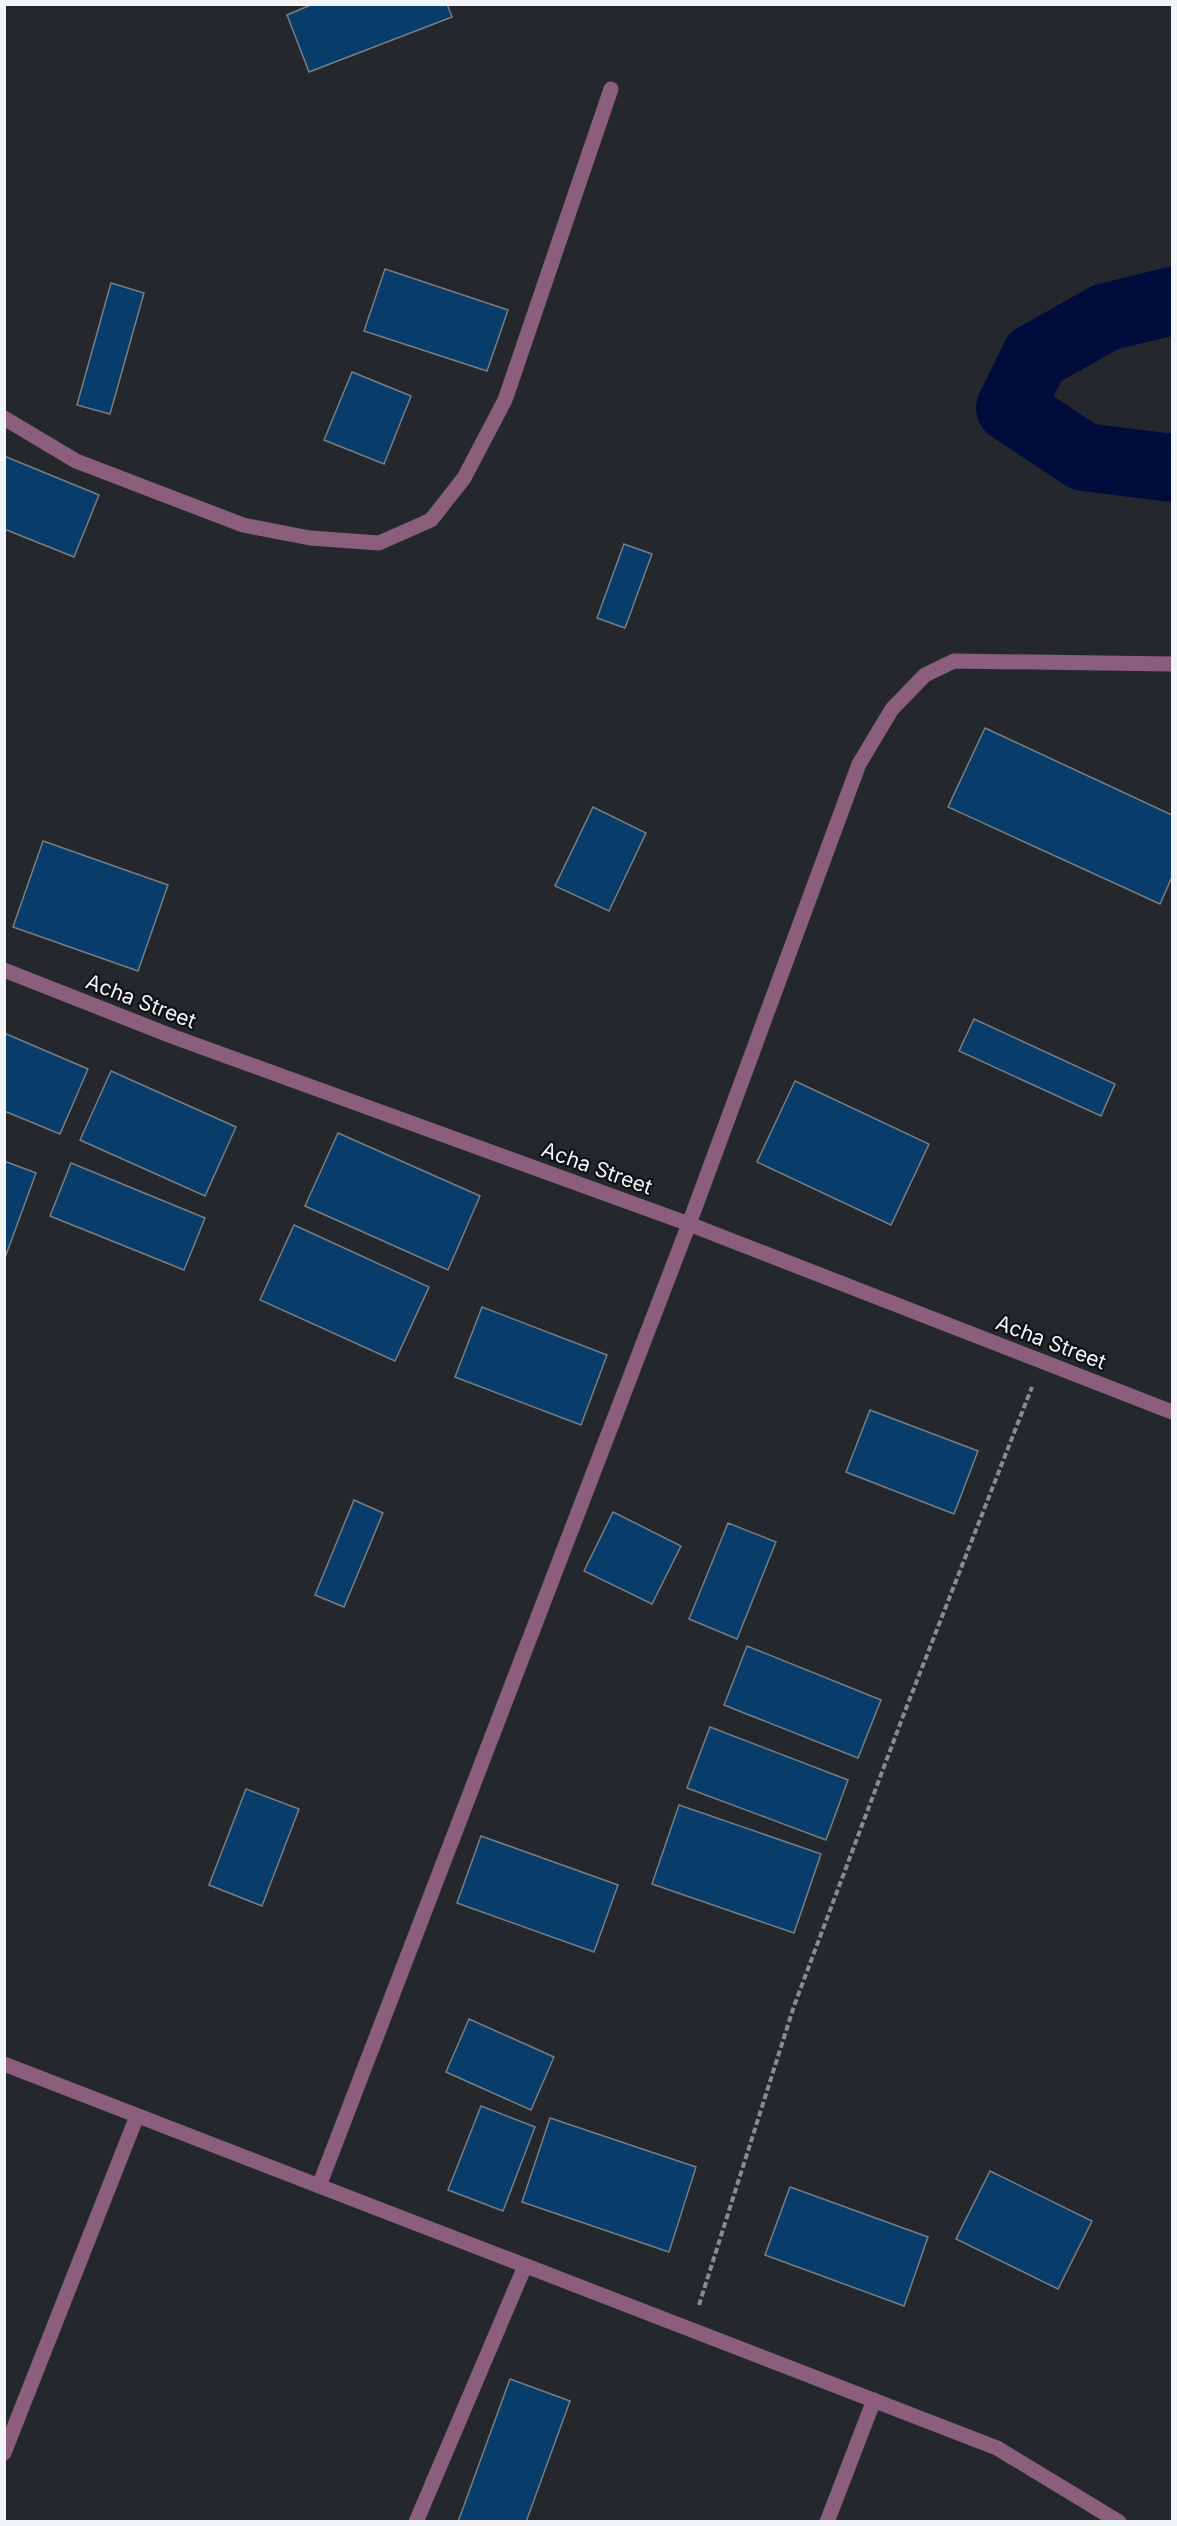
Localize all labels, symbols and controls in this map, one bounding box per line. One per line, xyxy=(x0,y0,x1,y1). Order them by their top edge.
street label: Acha Street xyxy=(82,969,200,1033)
street label: Acha Street xyxy=(538,1136,656,1200)
street label: Acha Street xyxy=(992,1310,1110,1374)

